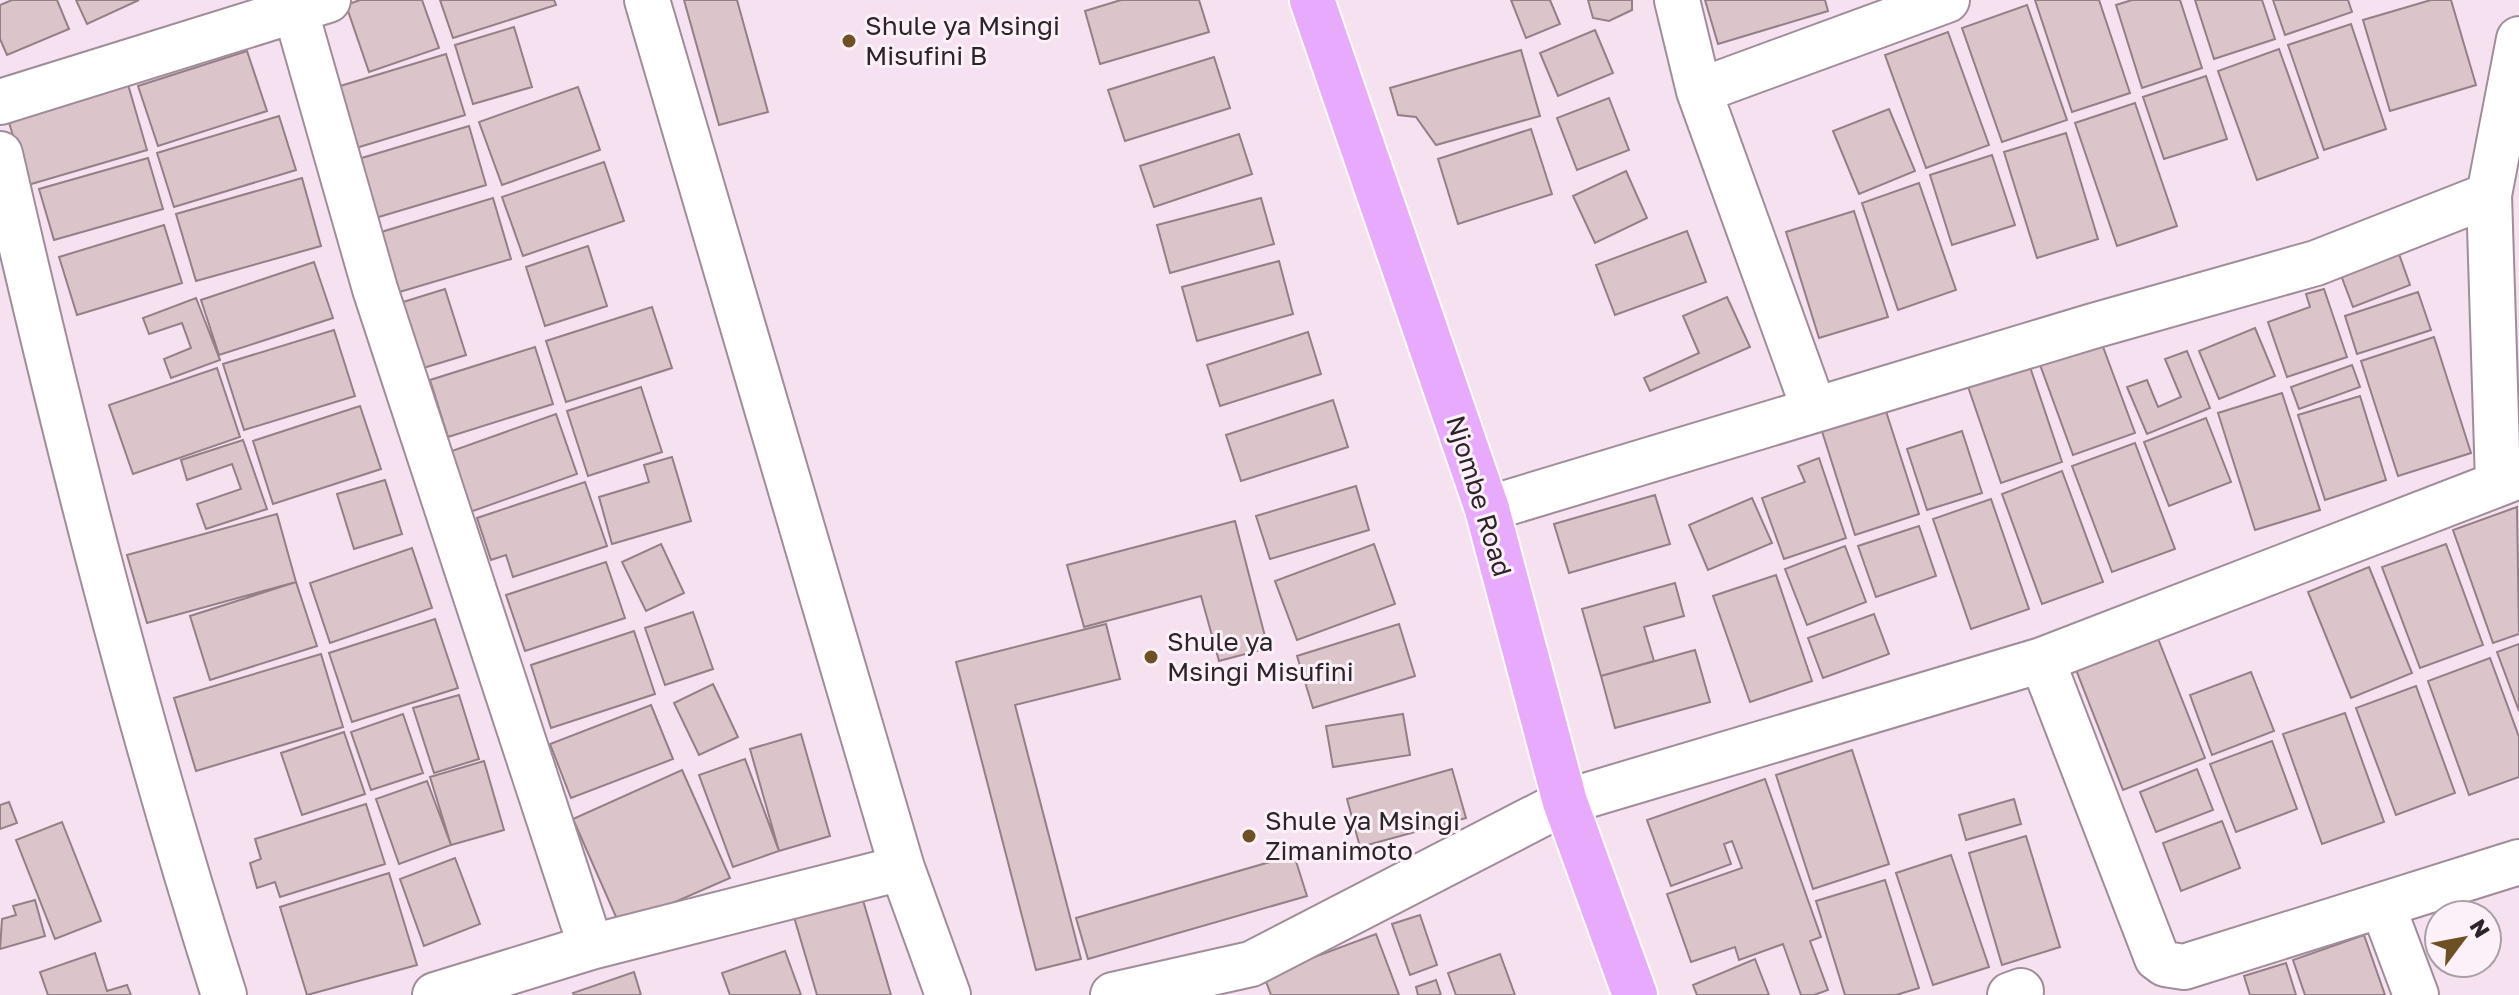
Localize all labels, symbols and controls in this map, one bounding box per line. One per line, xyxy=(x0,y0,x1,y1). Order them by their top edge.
place label: Shule ya Msingi Misufini B xyxy=(865,10,1060,71)
marker: Shule ya Msingi Misufini B xyxy=(840,32,858,50)
street label: Njombe Road xyxy=(1440,412,1519,580)
place label: Shule ya Msingi Misufini xyxy=(1167,626,1354,687)
marker: Shule ya Msingi Misufini xyxy=(1142,648,1160,666)
place label: Shule ya Msingi Zimanimoto xyxy=(1265,805,1460,866)
marker: Shule ya Msingi Zimanimoto xyxy=(1240,827,1258,845)
north arrow xyxy=(2423,899,2503,979)
text: N xyxy=(2465,914,2496,942)

